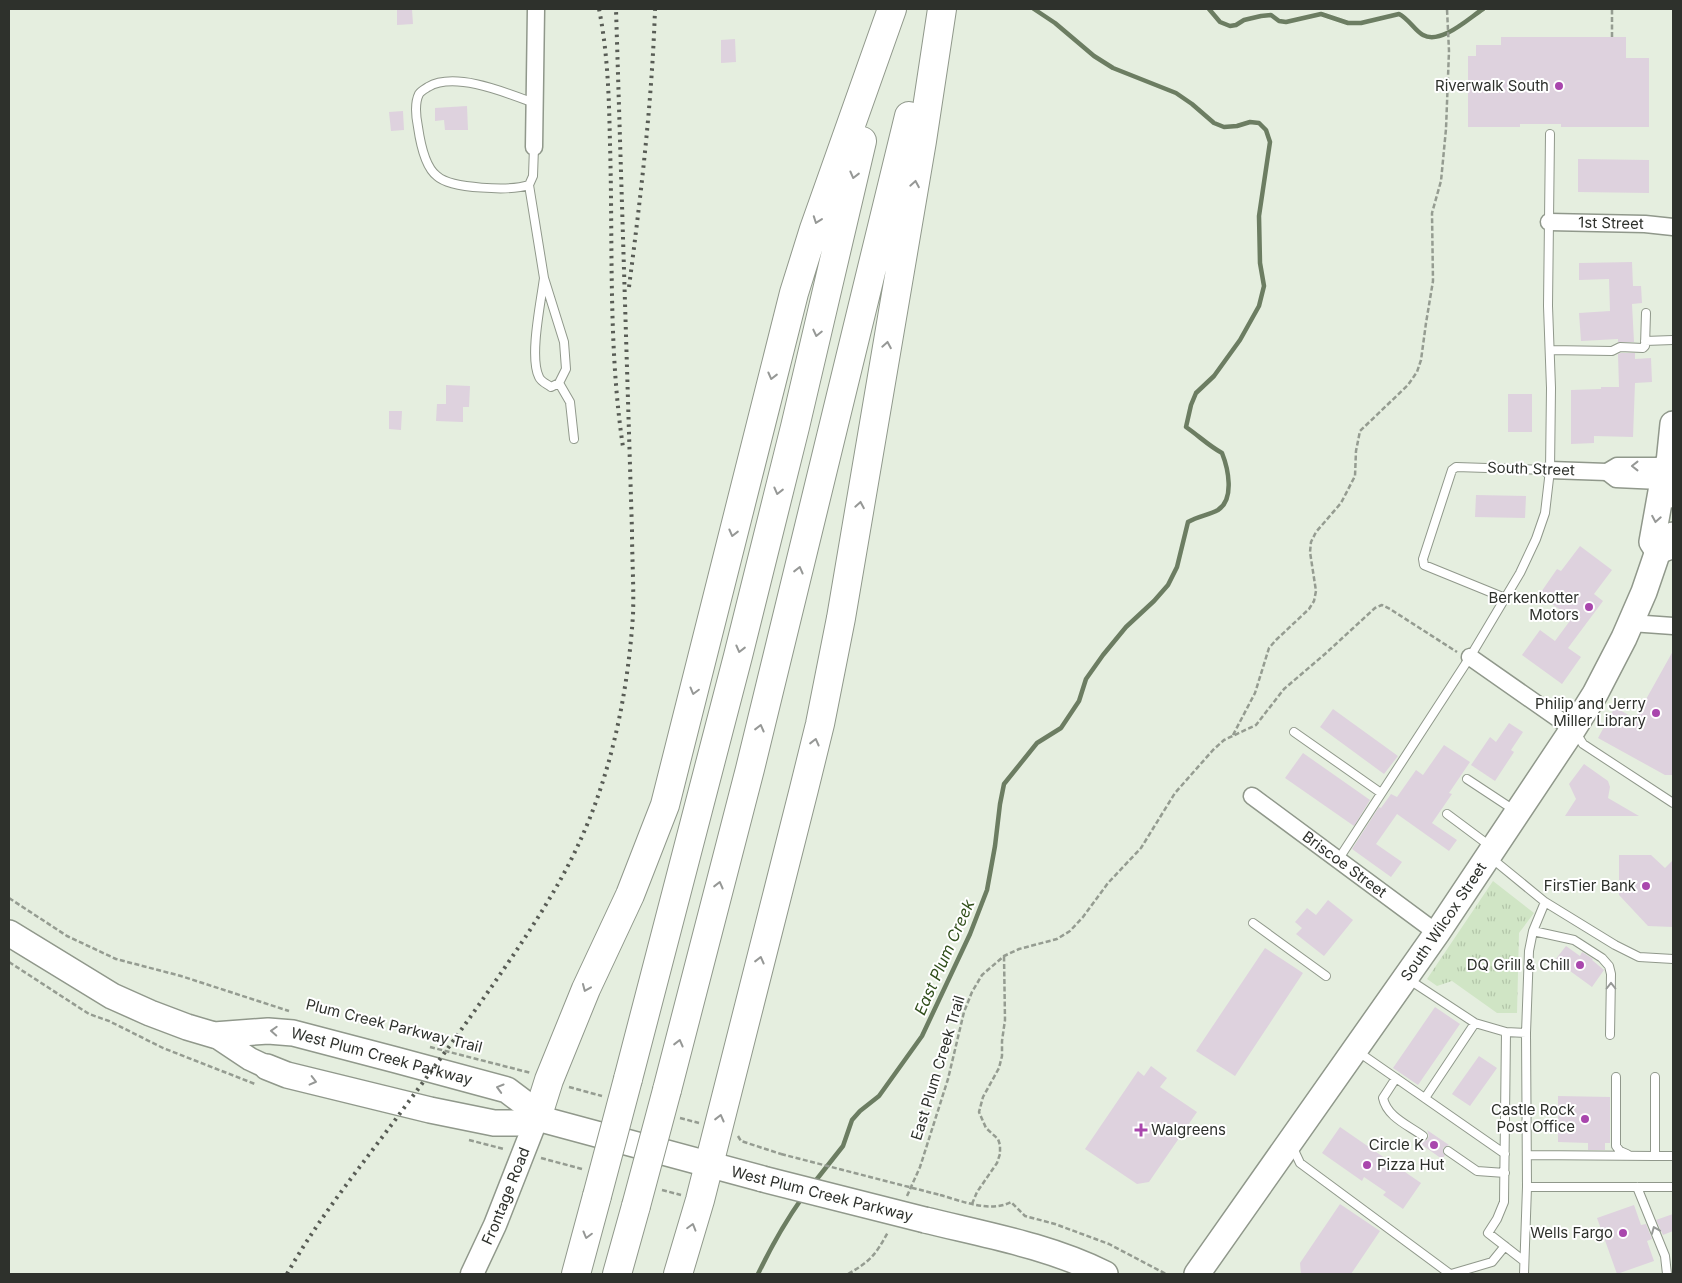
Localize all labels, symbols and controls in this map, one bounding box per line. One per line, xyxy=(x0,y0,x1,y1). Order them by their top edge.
place label: Riverwalk South xyxy=(1435,76,1549,95)
marker: Riverwalk South xyxy=(1553,80,1565,92)
one-way arrow xyxy=(849,171,860,180)
one-way arrow xyxy=(909,180,919,189)
street label: 1st Street xyxy=(1578,213,1644,233)
one-way arrow xyxy=(813,215,823,223)
one-way arrow xyxy=(812,329,823,338)
one-way arrow xyxy=(882,340,892,349)
one-way arrow xyxy=(767,371,778,380)
street label: South Street xyxy=(1487,457,1575,480)
one-way arrow xyxy=(1631,461,1638,471)
one-way arrow xyxy=(774,487,784,495)
one-way arrow xyxy=(855,501,865,509)
one-way arrow xyxy=(1651,515,1661,524)
one-way arrow xyxy=(729,529,739,537)
one-way arrow xyxy=(793,566,804,575)
place label: Berkenkotter Motors xyxy=(1488,588,1579,624)
marker: Berkenkotter Motors xyxy=(1583,601,1595,613)
one-way arrow xyxy=(735,645,746,654)
one-way arrow xyxy=(689,687,700,696)
place label: Philip and Jerry Miller Library xyxy=(1535,694,1647,730)
marker: Philip and Jerry Miller Library xyxy=(1650,707,1662,719)
one-way arrow xyxy=(754,724,765,733)
one-way arrow xyxy=(809,737,820,746)
street label: Briscoe Street xyxy=(1299,827,1391,902)
street label: South Wilcox Street xyxy=(1396,858,1490,985)
place label: FirsTier Bank xyxy=(1544,876,1637,895)
marker: FirsTier Bank xyxy=(1640,880,1652,892)
one-way arrow xyxy=(713,881,724,890)
water label: East Plum Creek xyxy=(910,896,979,1018)
place label: DQ Grill & Chill xyxy=(1467,955,1570,974)
one-way arrow xyxy=(754,956,765,965)
marker: DQ Grill & Chill xyxy=(1574,959,1586,971)
one-way arrow xyxy=(1606,982,1616,990)
one-way arrow xyxy=(582,983,593,992)
street label: East Plum Creek Trail xyxy=(906,993,969,1143)
street label: Plum Creek Parkway Trail xyxy=(304,994,484,1057)
street label: West Plum Creek Parkway xyxy=(289,1023,475,1089)
one-way arrow xyxy=(270,1026,278,1037)
one-way arrow xyxy=(673,1038,684,1047)
one-way arrow xyxy=(309,1075,318,1086)
one-way arrow xyxy=(496,1084,504,1094)
place label: Castle Rock Post Office xyxy=(1491,1100,1576,1136)
marker: Castle Rock Post Office xyxy=(1579,1113,1591,1125)
one-way arrow xyxy=(714,1114,724,1122)
place label: Walgreens xyxy=(1151,1120,1226,1139)
marker: Walgreens xyxy=(1135,1124,1147,1136)
place label: Circle K xyxy=(1369,1135,1424,1154)
marker: Circle K xyxy=(1428,1139,1440,1151)
street label: Frontage Road xyxy=(477,1144,534,1248)
place label: Pizza Hut xyxy=(1377,1155,1444,1174)
marker: Pizza Hut xyxy=(1361,1159,1373,1171)
street label: West Plum Creek Parkway xyxy=(729,1162,915,1225)
place label: Wells Fargo xyxy=(1530,1223,1613,1242)
one-way arrow xyxy=(686,1224,696,1232)
one-way arrow xyxy=(1651,1226,1661,1235)
marker: Wells Fargo xyxy=(1617,1227,1629,1239)
one-way arrow xyxy=(582,1231,592,1239)

